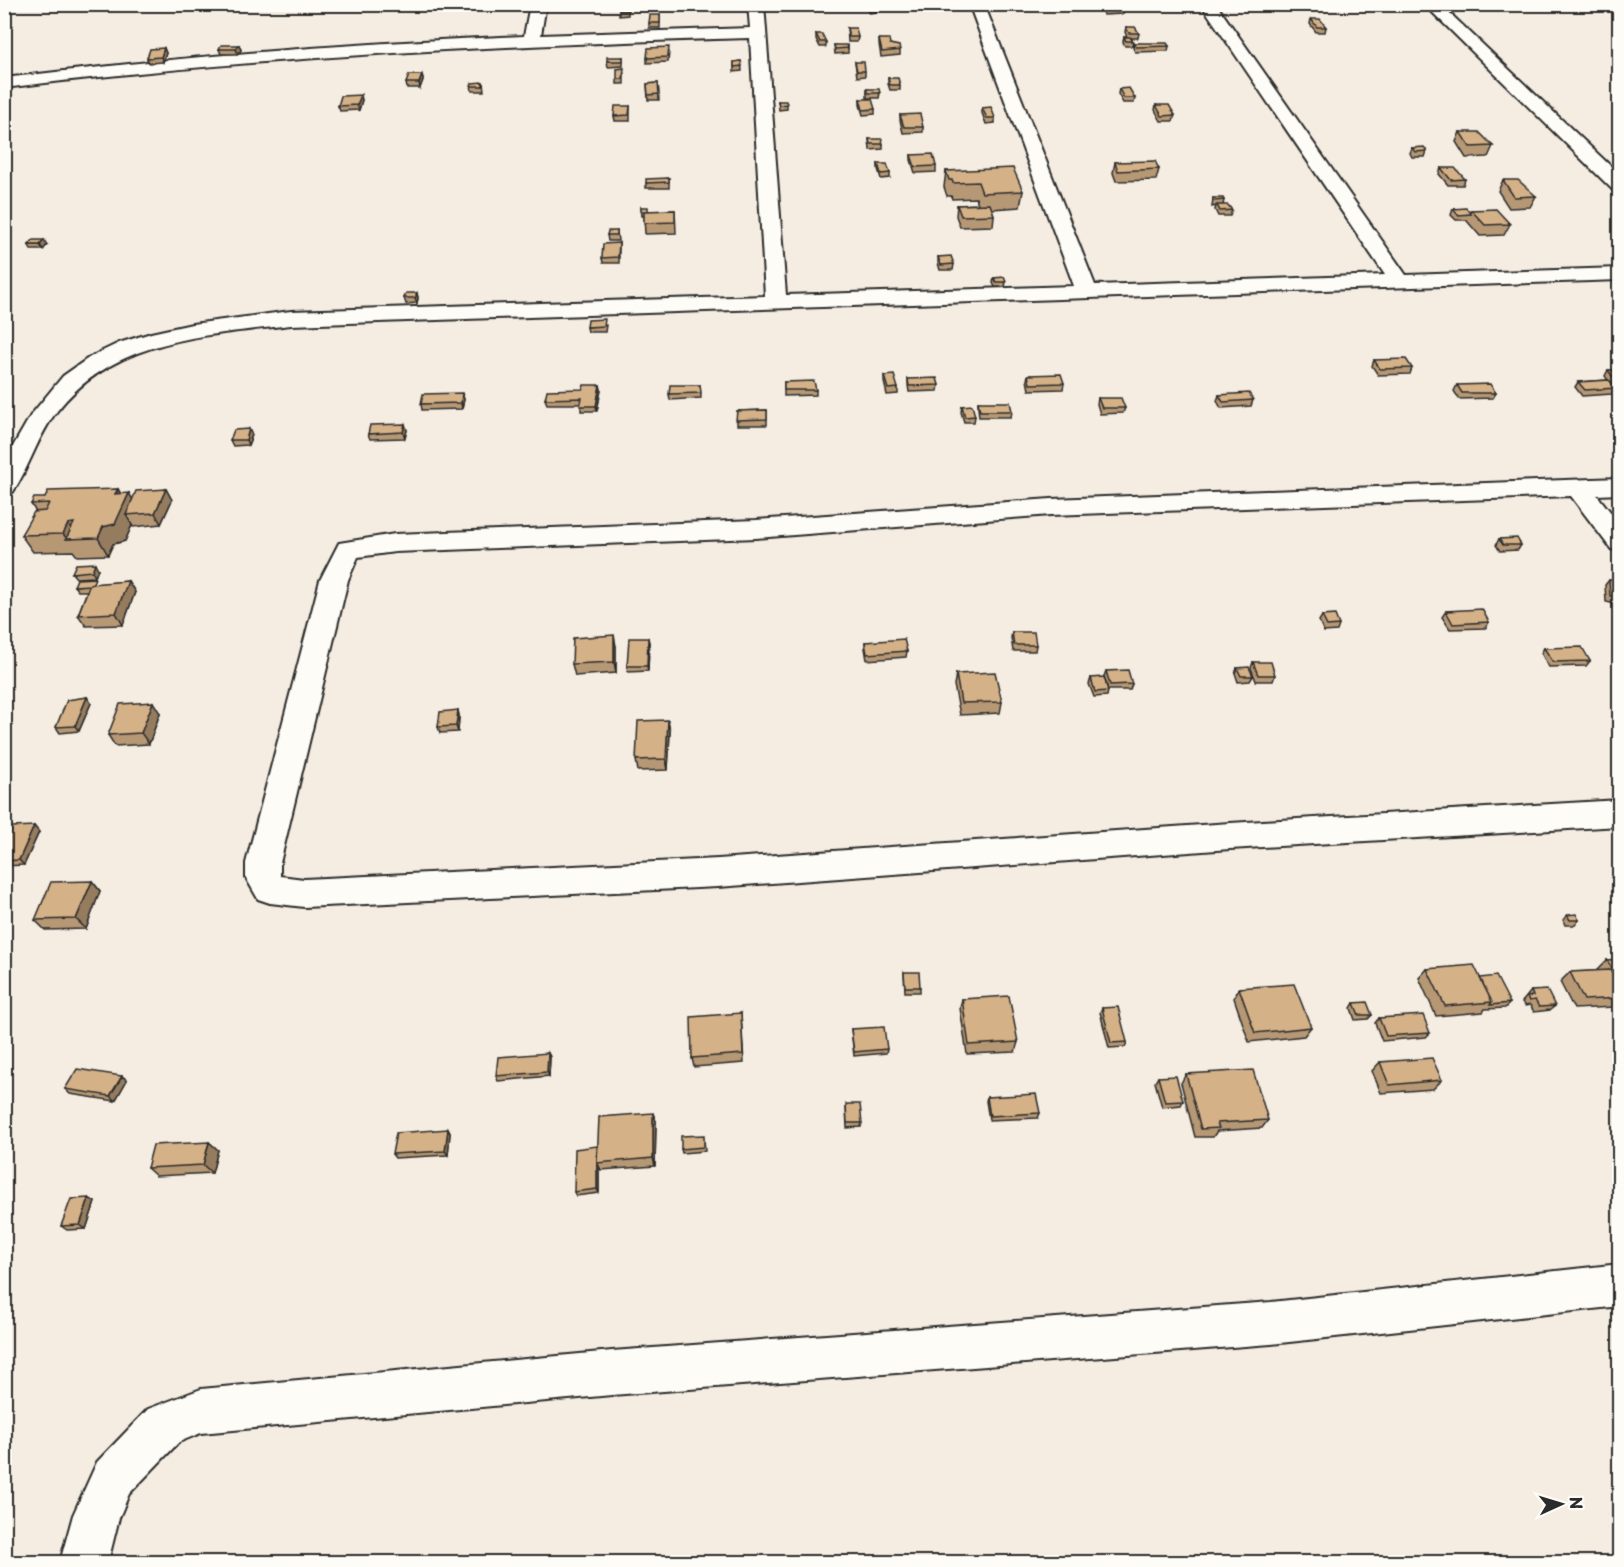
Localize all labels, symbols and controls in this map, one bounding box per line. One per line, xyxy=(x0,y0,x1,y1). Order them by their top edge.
north arrow xyxy=(1531,1474,1591,1534)
text: N xyxy=(1565,1496,1589,1510)

